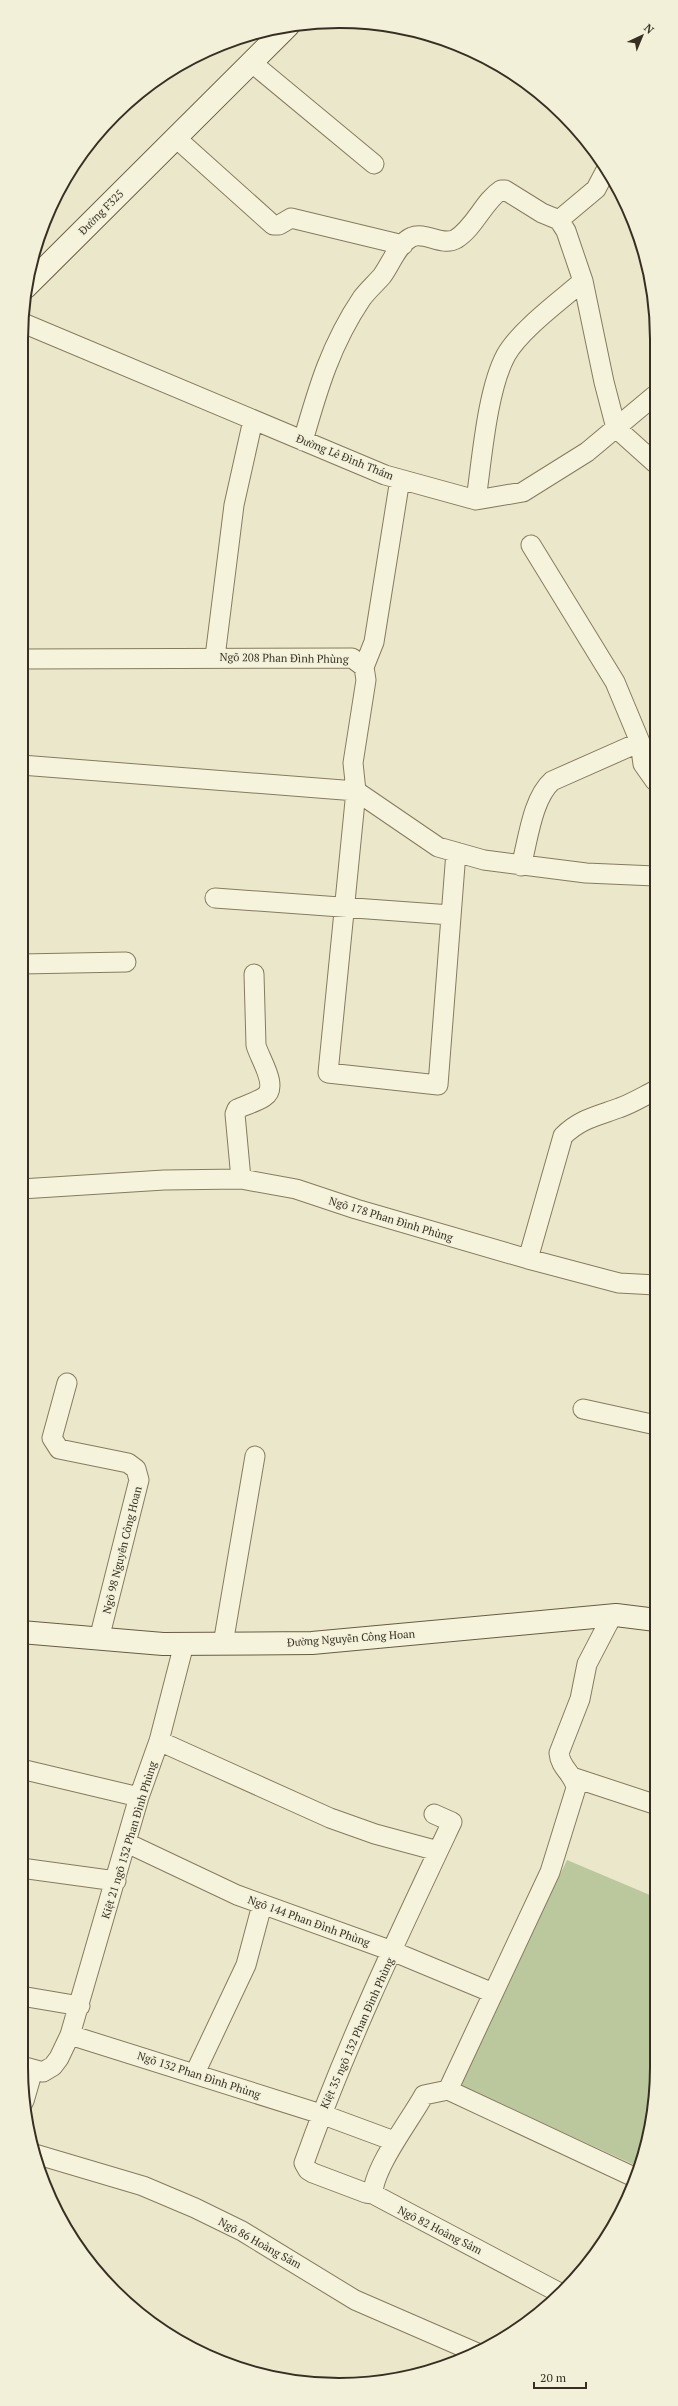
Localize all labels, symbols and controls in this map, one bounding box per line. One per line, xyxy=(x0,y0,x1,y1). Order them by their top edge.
north arrow xyxy=(622,16,662,56)
text: N xyxy=(641,21,657,37)
street label: Đường F325 xyxy=(75,186,127,238)
street label: Đường Lê Đình Thám xyxy=(294,431,396,483)
street label: Ngõ 208 Phan Đình Phùng xyxy=(219,650,349,666)
street label: Ngõ 178 Phan Đình Phùng xyxy=(327,1193,455,1245)
street label: Ngõ 98 Nguyễn Công Hoan xyxy=(99,1484,145,1615)
street label: Đường Nguyễn Công Hoan xyxy=(286,1627,416,1649)
street label: Kiệt 21 ngõ 132 Phan Đình Phùng xyxy=(98,1759,160,1920)
street label: Ngõ 144 Phan Đình Phùng xyxy=(246,1892,372,1950)
street label: Kiệt 35 ngõ 132 Phan Đình Phùng xyxy=(317,1955,397,2111)
street label: Ngõ 132 Phan Đình Phùng xyxy=(135,2048,263,2102)
street label: Ngõ 82 Hoàng Sâm xyxy=(396,2203,485,2257)
street label: Ngõ 86 Hoàng Sâm xyxy=(216,2214,304,2272)
scale bar xyxy=(534,2364,586,2390)
text: 20 m xyxy=(540,2370,567,2385)

